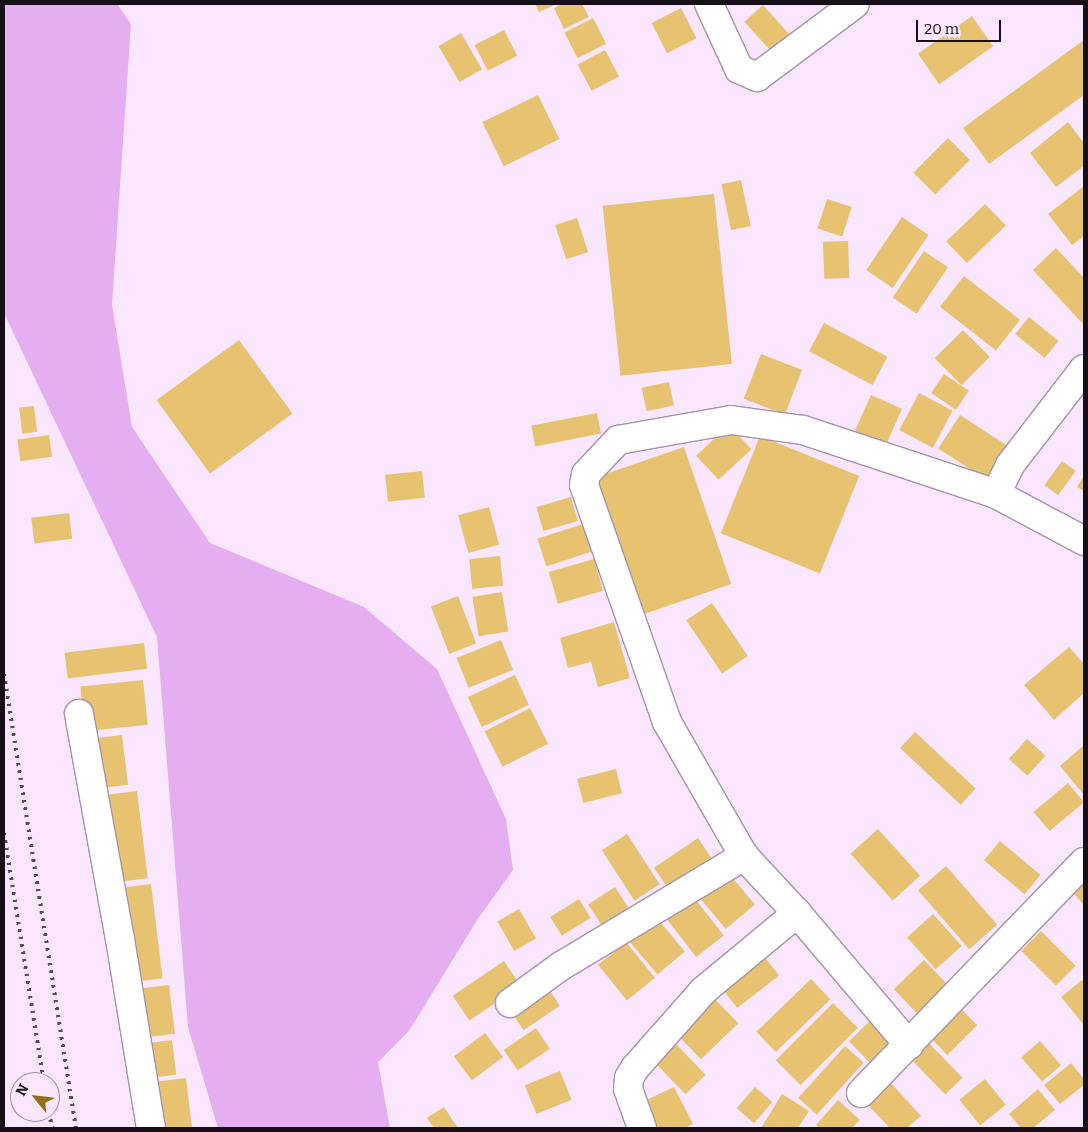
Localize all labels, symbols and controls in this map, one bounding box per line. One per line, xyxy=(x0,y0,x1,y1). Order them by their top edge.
scale bar xyxy=(918,10,1003,42)
text: 20 m xyxy=(924,20,959,38)
north arrow xyxy=(10,1072,60,1122)
text: N xyxy=(12,1081,32,1099)

